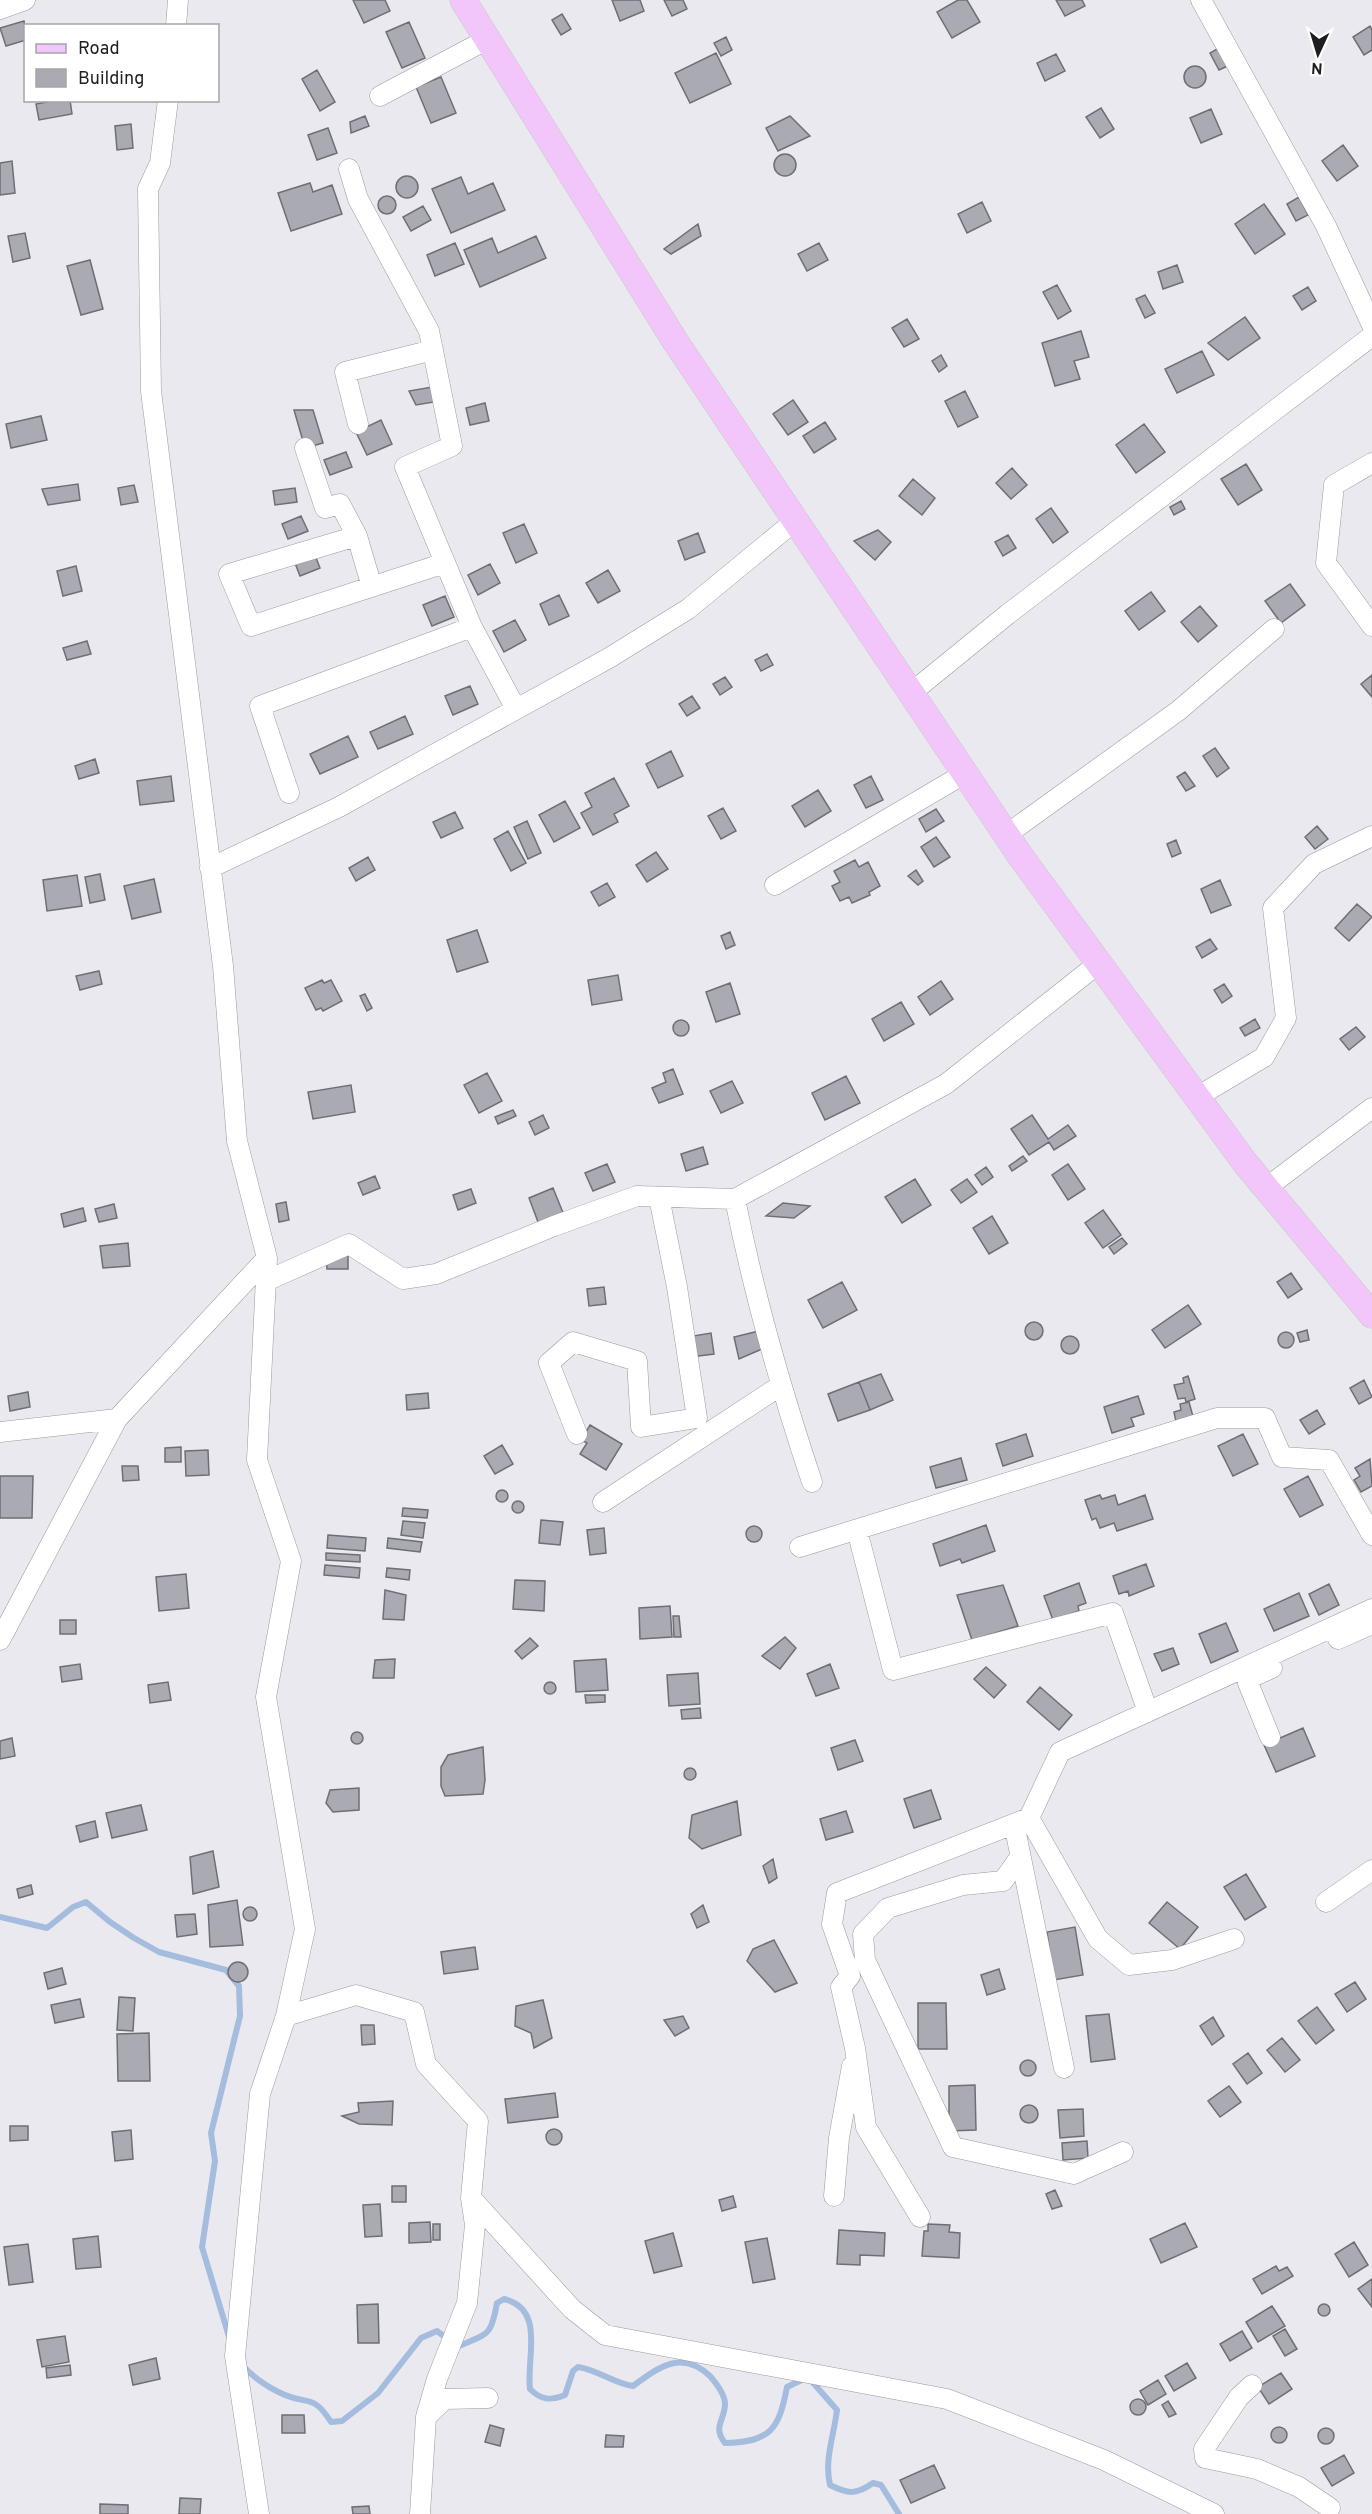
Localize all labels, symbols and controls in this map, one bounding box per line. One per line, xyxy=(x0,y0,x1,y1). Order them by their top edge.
legend xyxy=(24,24,219,102)
north arrow xyxy=(1288,24,1348,84)
text: Road xyxy=(78,38,120,61)
text: N xyxy=(1311,57,1324,77)
text: Building xyxy=(78,68,144,91)

